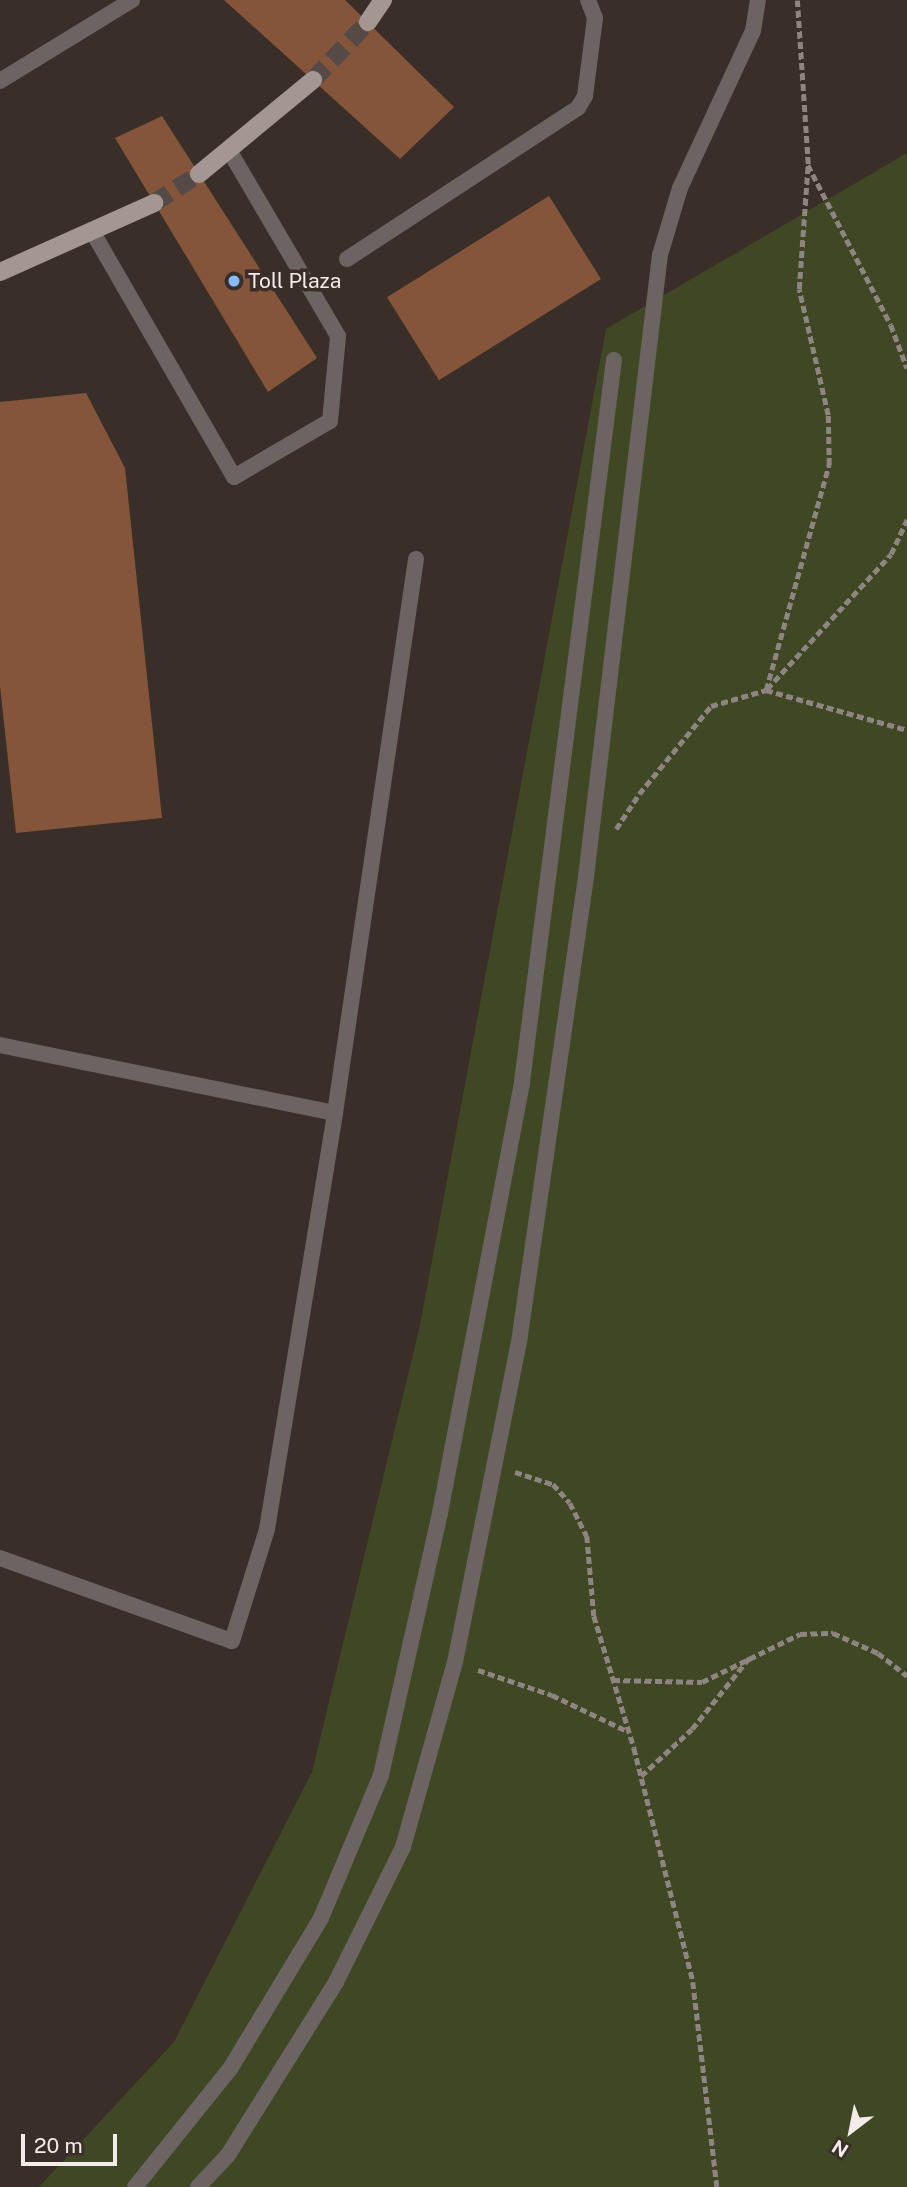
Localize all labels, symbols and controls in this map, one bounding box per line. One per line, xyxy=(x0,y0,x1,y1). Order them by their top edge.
place label: Toll Plaza xyxy=(248,268,341,294)
marker: Toll Plaza xyxy=(226,273,242,289)
north arrow xyxy=(816,2096,886,2166)
scale bar xyxy=(24,2120,121,2164)
text: 20 m xyxy=(34,2133,83,2158)
text: N xyxy=(828,2136,852,2162)

